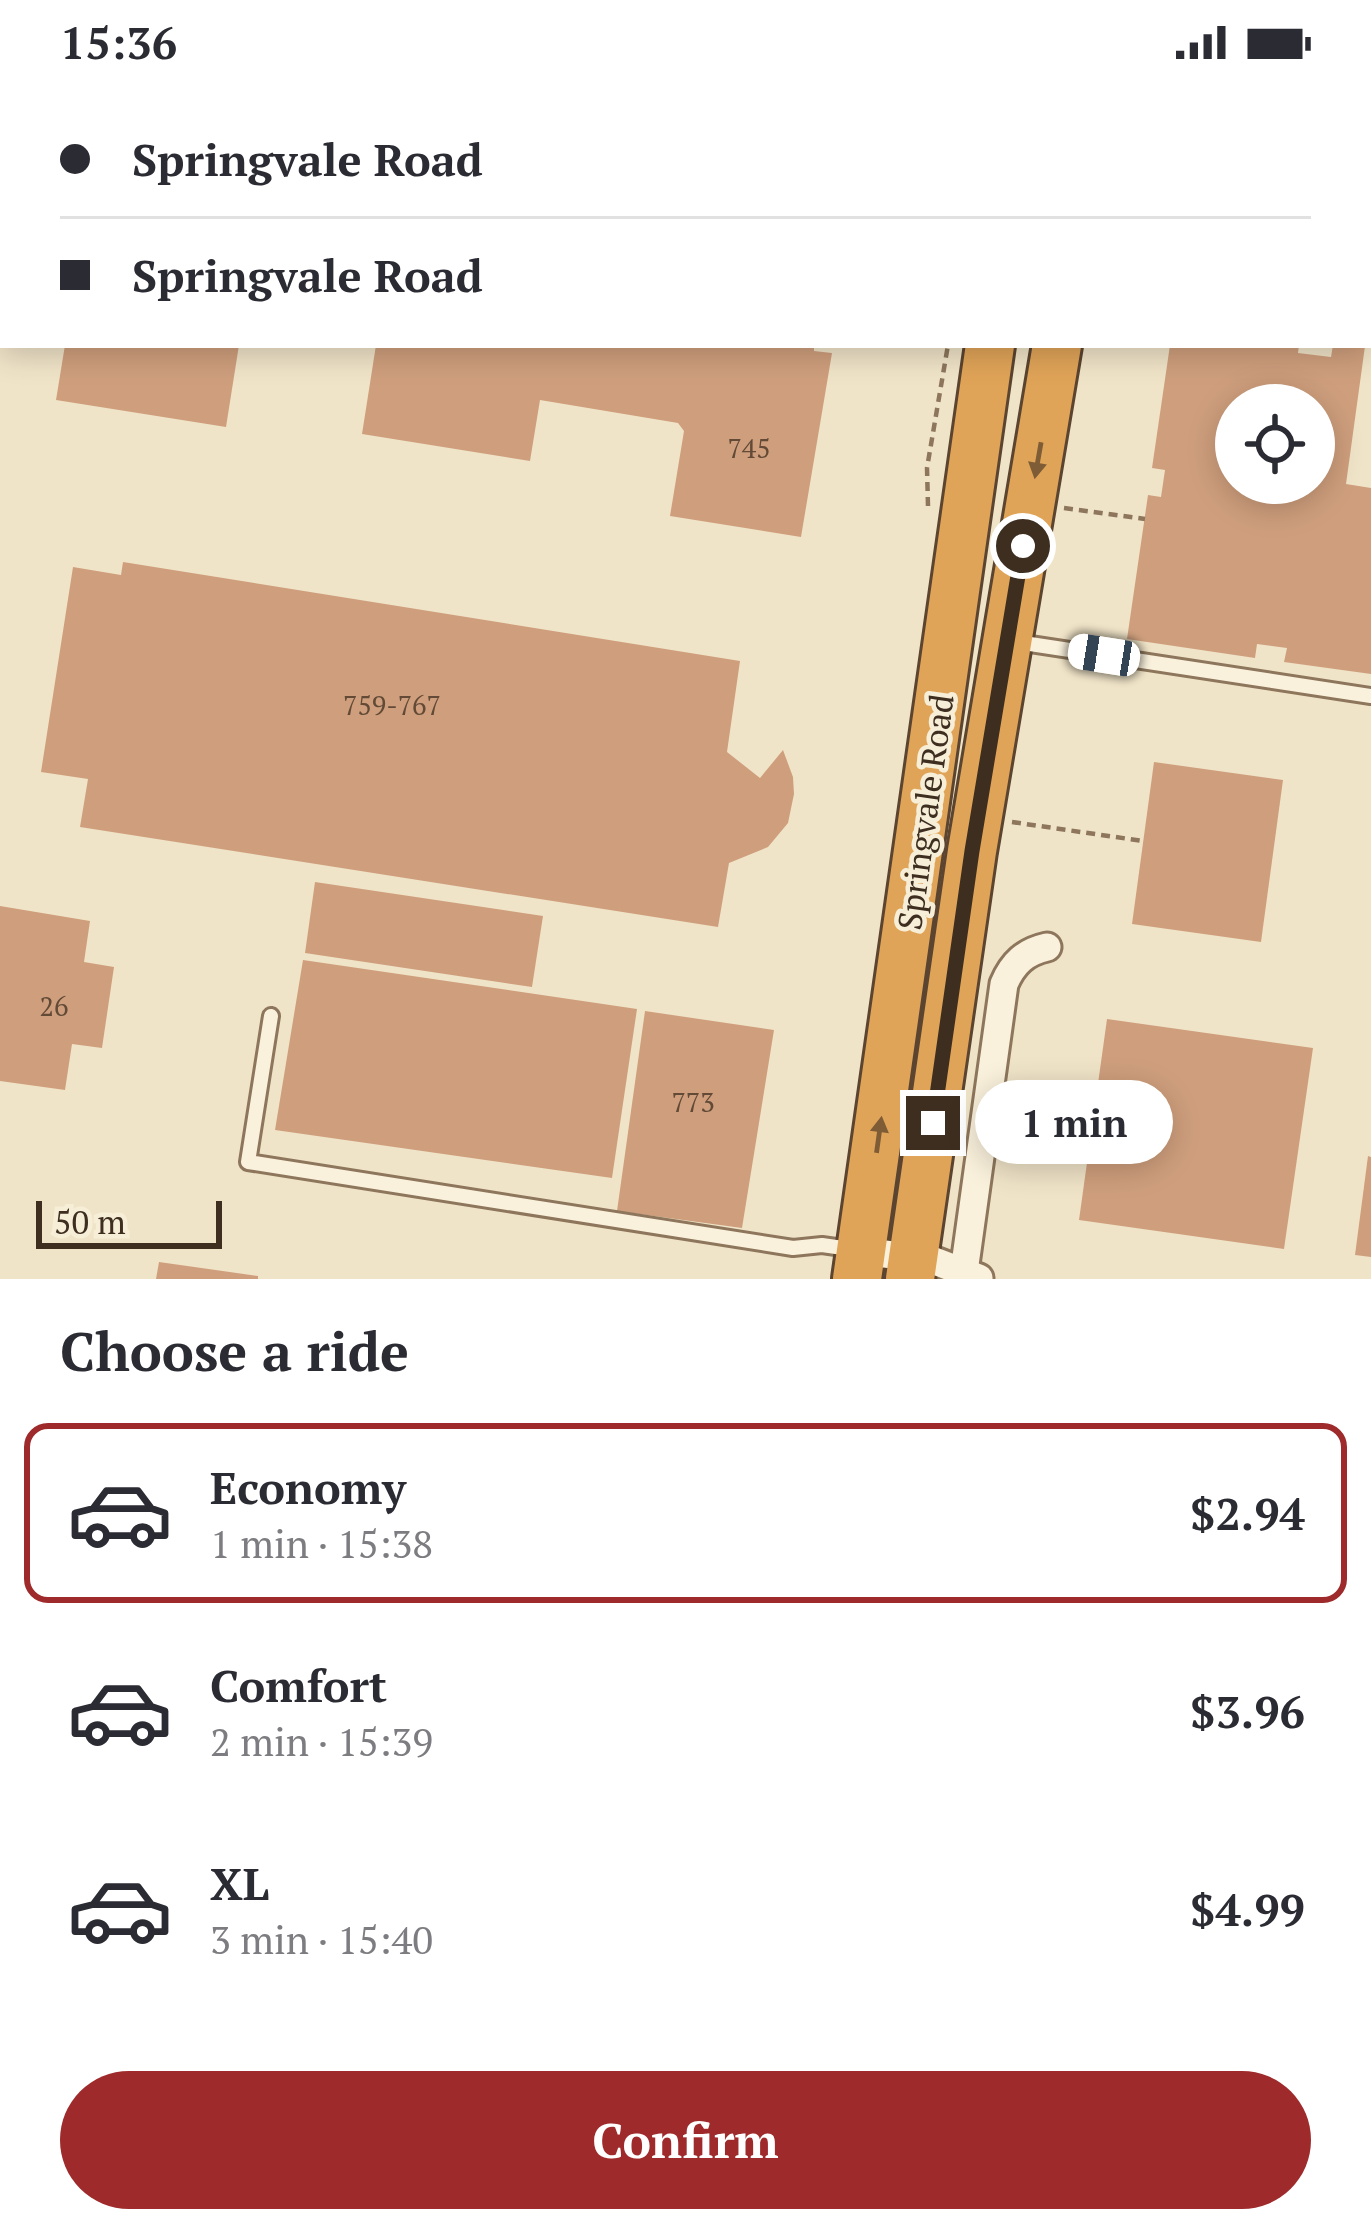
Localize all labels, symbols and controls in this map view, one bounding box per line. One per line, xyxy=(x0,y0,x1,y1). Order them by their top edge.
text: 15:36 xyxy=(60,12,177,72)
text: Springvale Road xyxy=(132,129,483,189)
text: Springvale Road xyxy=(132,245,483,305)
map controls xyxy=(1215,384,1335,504)
button: locate xyxy=(1215,384,1335,504)
house number: 745 xyxy=(727,430,771,466)
one-way arrow xyxy=(1028,442,1046,480)
route start xyxy=(996,519,1050,573)
car xyxy=(1066,632,1142,678)
house number: 759-767 xyxy=(343,687,441,723)
street label: Springvale Road xyxy=(887,691,963,933)
house number: 26 xyxy=(40,988,68,1024)
callout: 1 min xyxy=(975,1081,1173,1165)
house number: 773 xyxy=(671,1084,715,1120)
route end xyxy=(906,1096,960,1150)
text: 1 min xyxy=(1021,1096,1127,1148)
one-way arrow xyxy=(870,1116,888,1154)
scale bar xyxy=(36,1195,222,1248)
text: 50 m xyxy=(54,1200,126,1243)
text: Choose a ride xyxy=(60,1315,409,1386)
text: Economy xyxy=(210,1457,406,1517)
icon: car xyxy=(66,1459,174,1567)
text: $2.94 xyxy=(1190,1483,1305,1543)
text: 1 min · 15:38 xyxy=(210,1517,433,1569)
text: Comfort xyxy=(210,1655,387,1715)
icon: car xyxy=(66,1657,174,1765)
text: $3.96 xyxy=(1190,1681,1305,1741)
text: 2 min · 15:39 xyxy=(210,1715,433,1767)
text: XL xyxy=(210,1853,269,1913)
icon: car xyxy=(66,1855,174,1963)
text: $4.99 xyxy=(1190,1879,1305,1939)
text: 3 min · 15:40 xyxy=(210,1913,433,1965)
button: Confirm xyxy=(60,2071,1311,2209)

